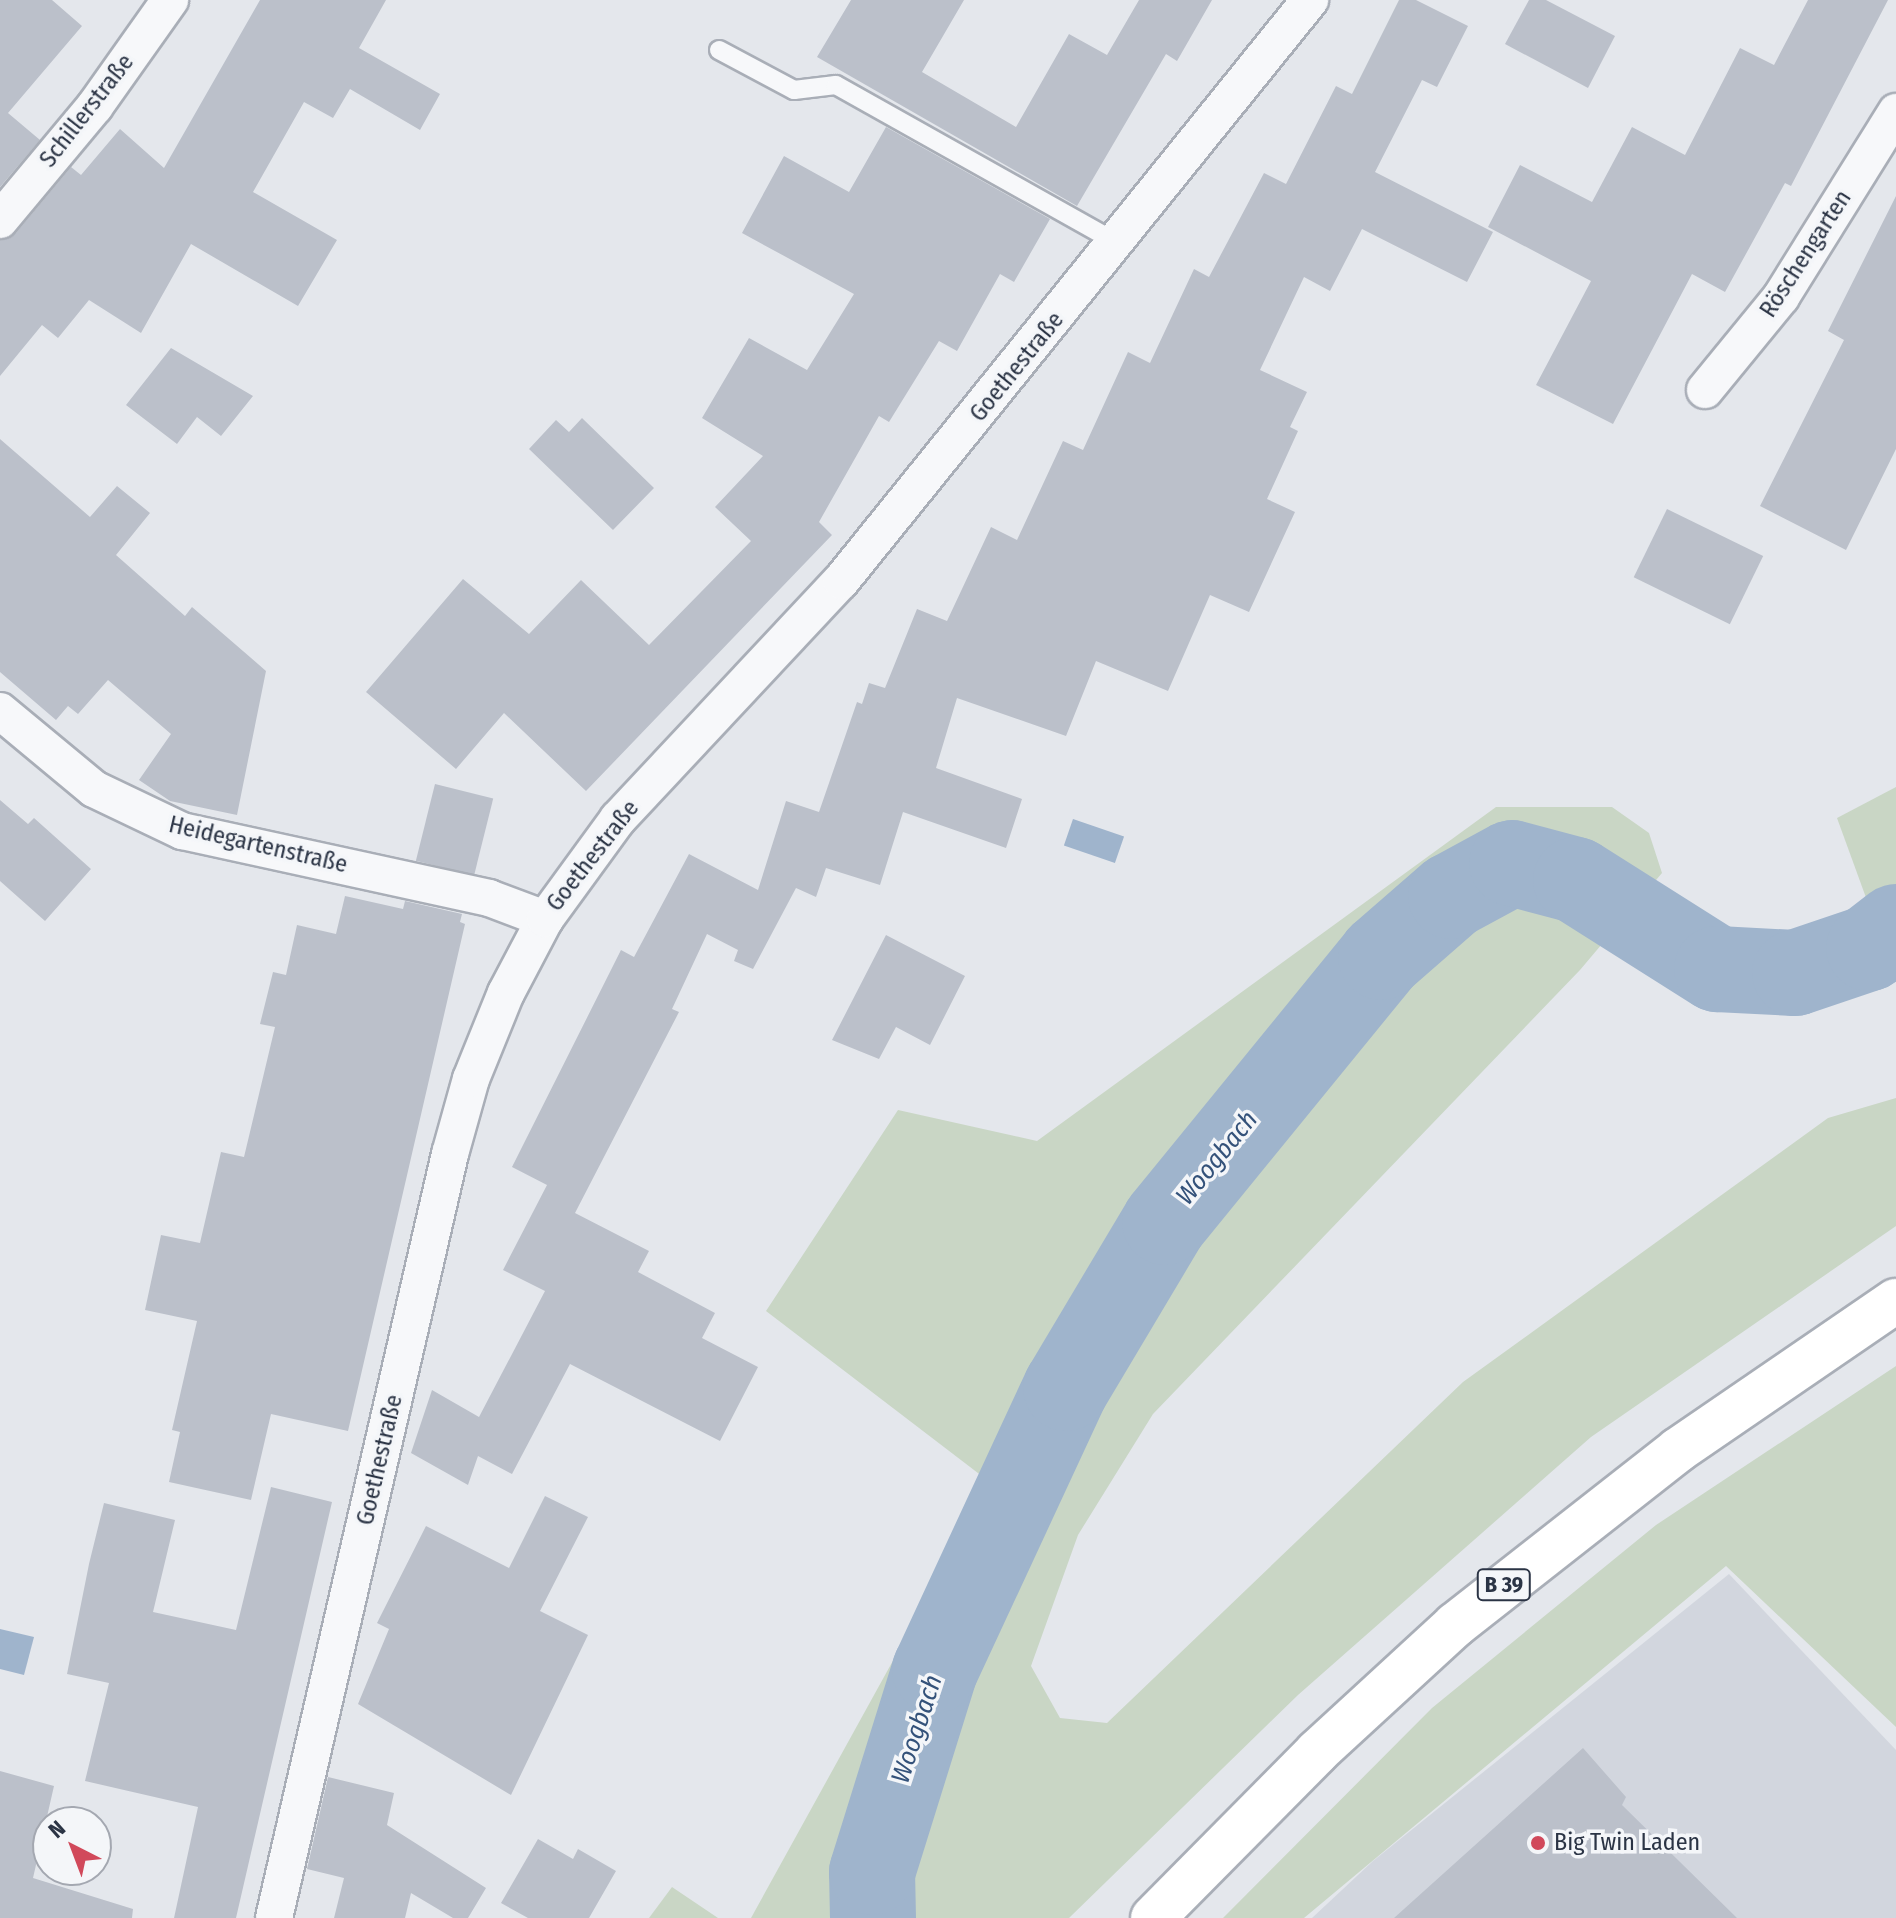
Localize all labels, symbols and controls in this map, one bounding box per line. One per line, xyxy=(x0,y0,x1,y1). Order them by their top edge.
street label: Schillerstraße xyxy=(34,49,140,173)
street label: Röschengarten xyxy=(1754,185,1858,323)
street label: Goethestraße xyxy=(964,306,1070,428)
street label: Goethestraße xyxy=(541,795,645,917)
street label: Heidegartenstraße xyxy=(166,810,350,880)
water label: Woogbach xyxy=(1170,1105,1264,1211)
street label: Goethestraße xyxy=(351,1392,409,1528)
road number: B 39 xyxy=(1476,1567,1532,1603)
water label: Woogbach xyxy=(885,1671,949,1787)
north arrow xyxy=(32,1806,112,1886)
text: N xyxy=(43,1815,71,1844)
place label: Big Twin Laden xyxy=(1554,1829,1700,1857)
marker: Big Twin Laden xyxy=(1529,1834,1547,1852)

